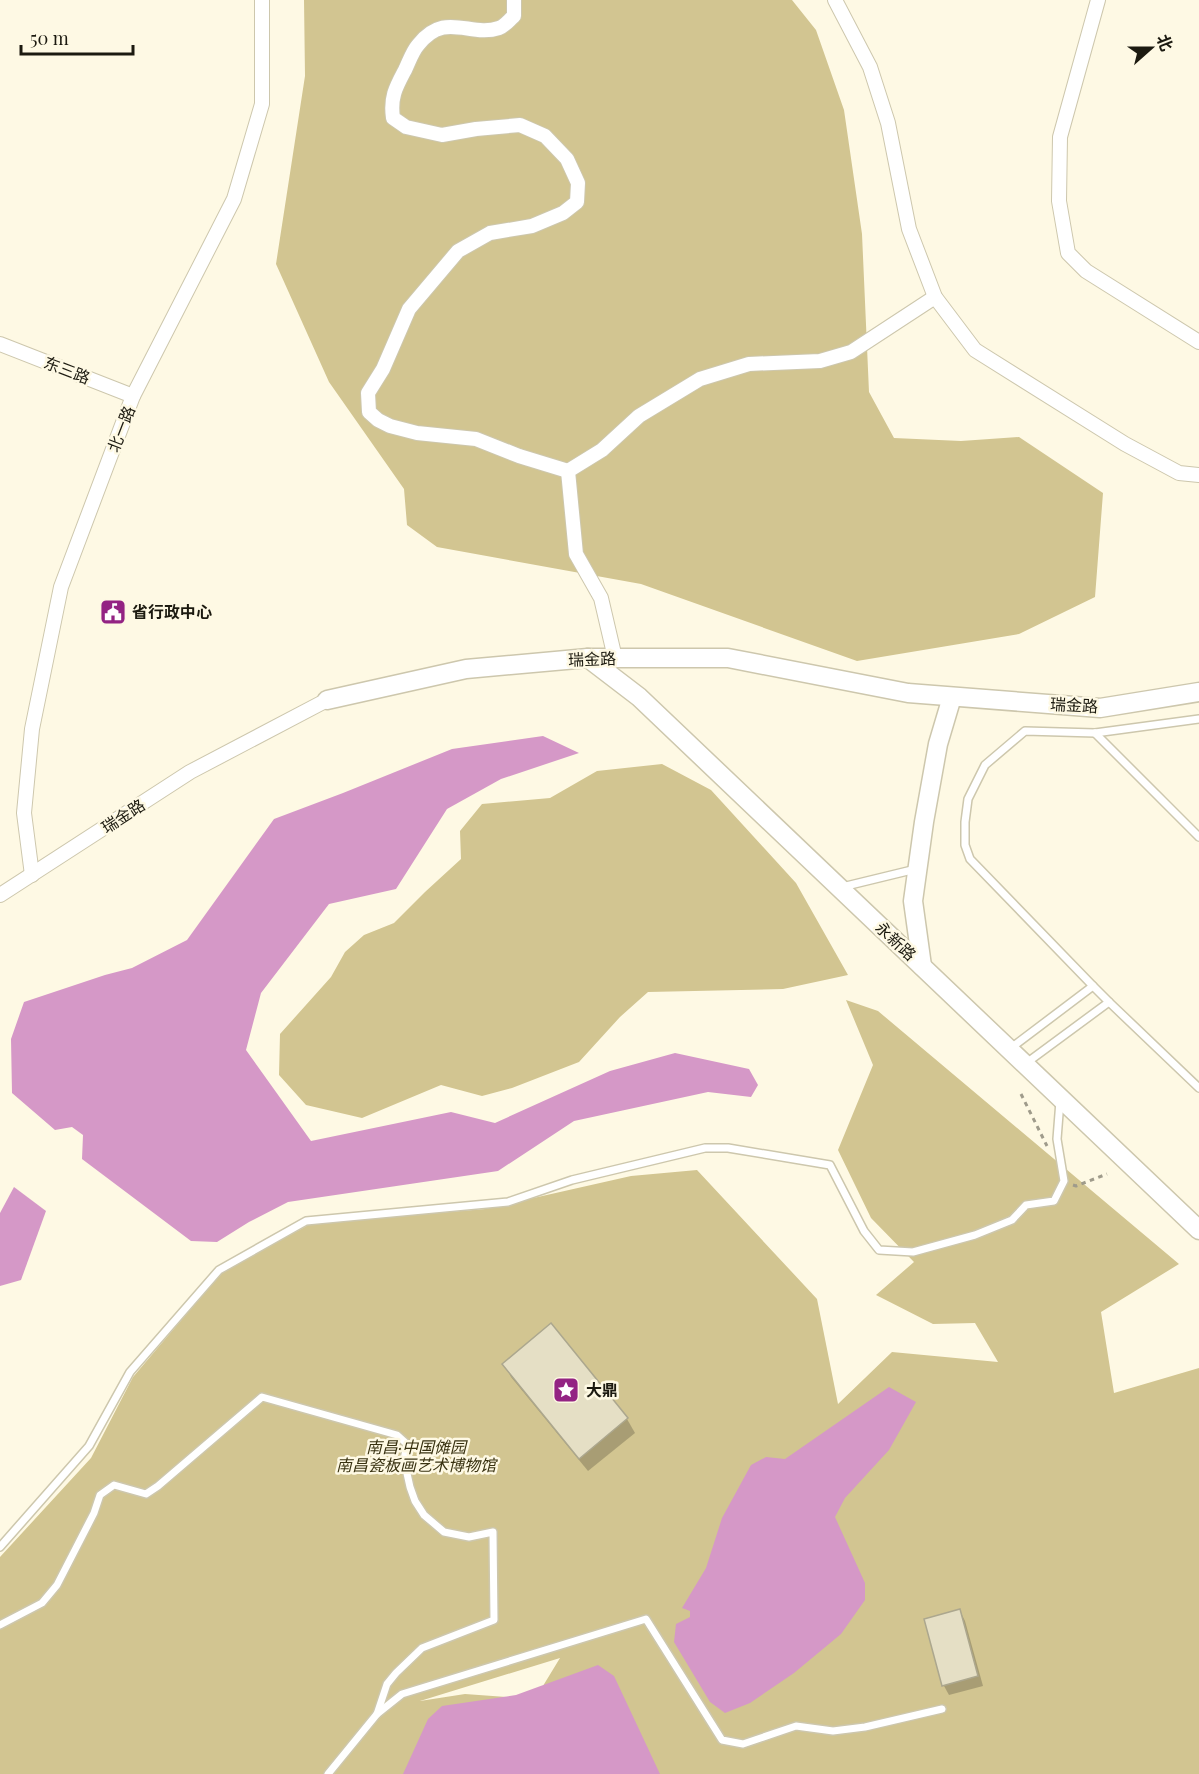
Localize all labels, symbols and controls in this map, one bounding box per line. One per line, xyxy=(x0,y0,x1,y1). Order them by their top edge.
scale bar xyxy=(21,18,134,56)
north arrow xyxy=(1121,18,1181,78)
text: 50 m xyxy=(30,26,69,50)
text: 北 xyxy=(1153,31,1178,54)
street label: 东三路 xyxy=(41,351,93,388)
street label: 北一路 xyxy=(102,403,139,455)
public building icon: 省行政中心 xyxy=(98,597,128,627)
place label: 省行政中心 xyxy=(132,601,212,622)
street label: 瑞金路 xyxy=(568,647,616,670)
street label: 瑞金路 xyxy=(1050,693,1099,716)
street label: 瑞金路 xyxy=(97,794,149,837)
street label: 永新路 xyxy=(872,917,921,965)
place icon: 大鼎 xyxy=(551,1375,581,1405)
place label: 大鼎 xyxy=(586,1379,618,1400)
park label: 南昌·中国傩园 南昌瓷板画艺术博物馆 xyxy=(336,1436,498,1475)

